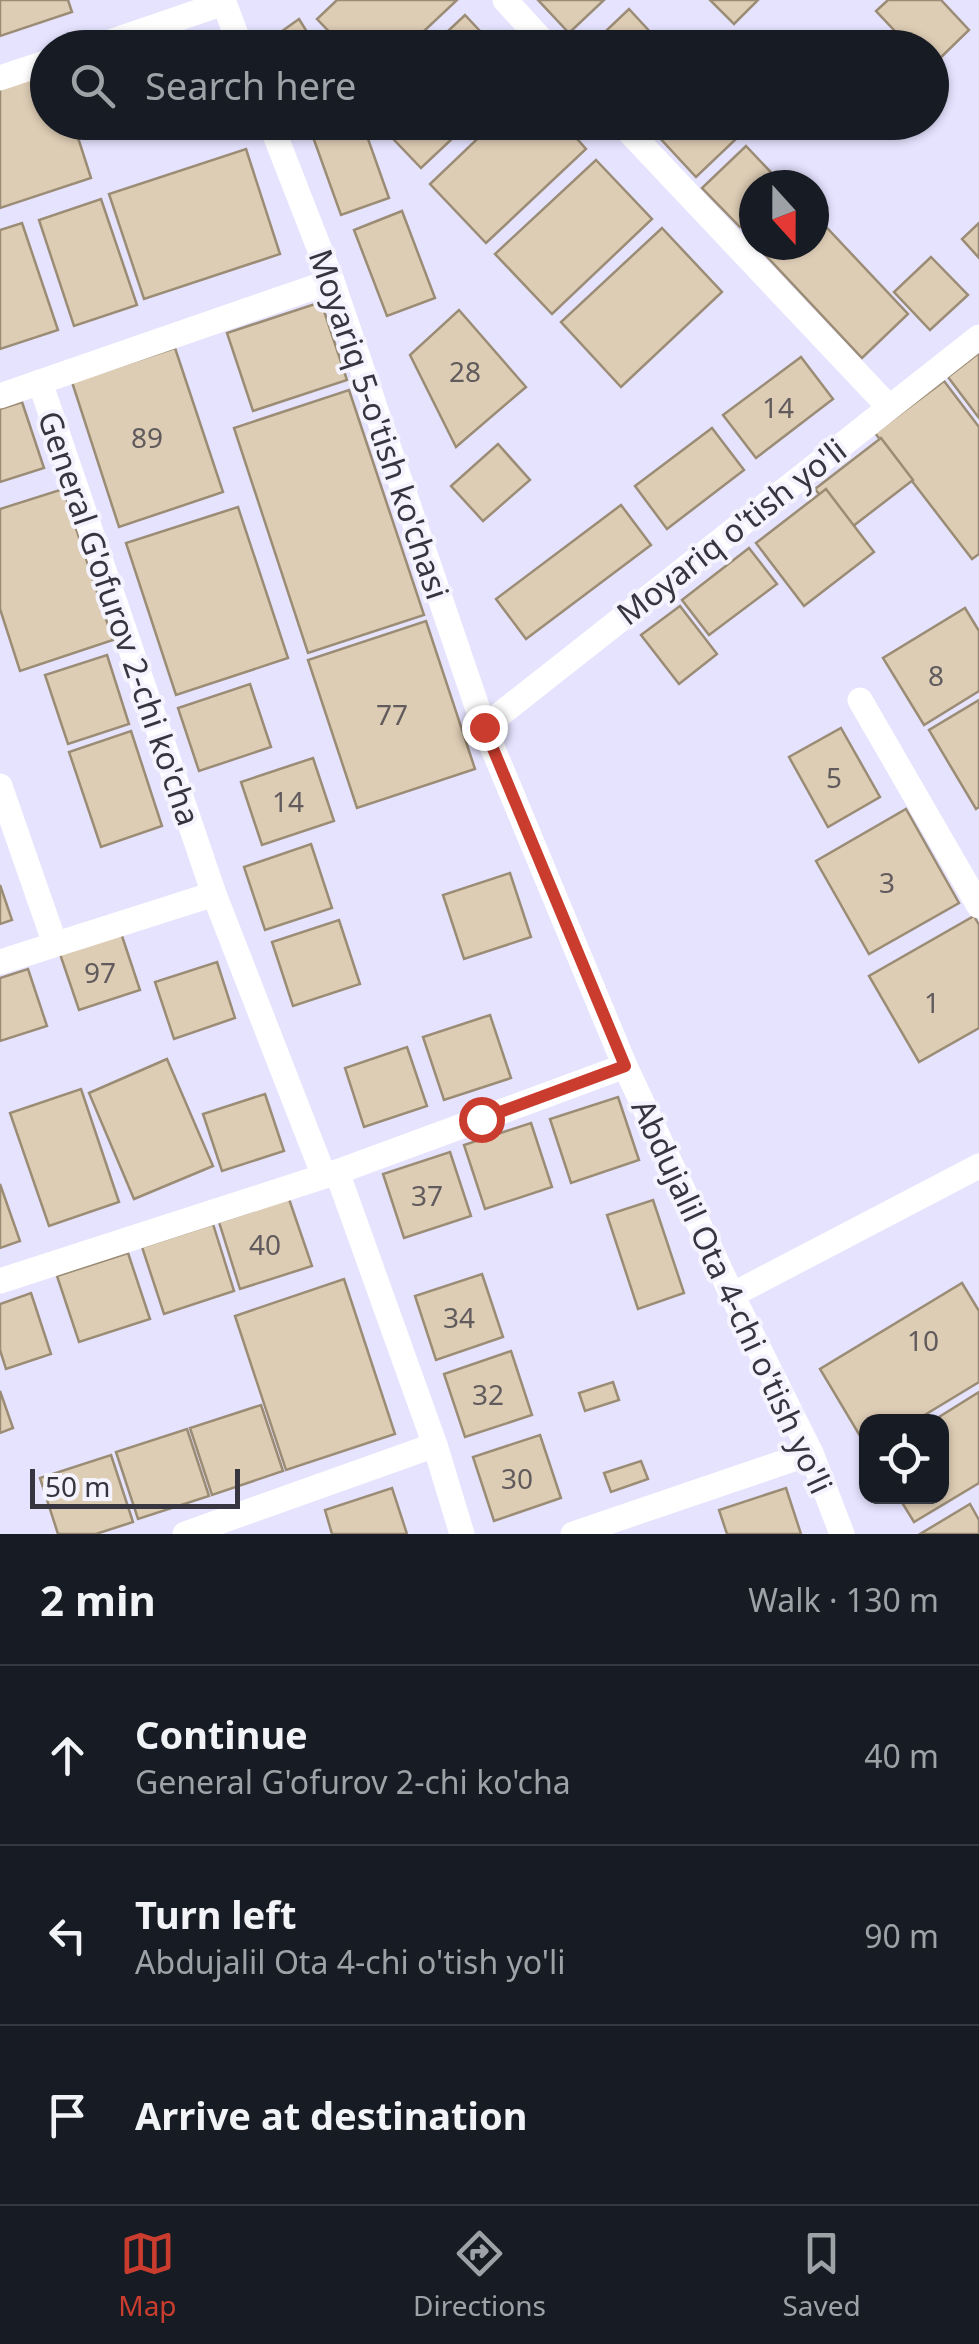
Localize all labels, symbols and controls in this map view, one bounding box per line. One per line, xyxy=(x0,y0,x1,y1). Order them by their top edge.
search box xyxy=(30,30,949,140)
icon: search xyxy=(65,58,120,113)
text: Search here xyxy=(145,59,356,111)
north arrow xyxy=(739,170,829,260)
street label: Moyariq 5-o'tish ko'chasi xyxy=(300,243,460,605)
house number: 28 xyxy=(449,352,481,390)
house number: 14 xyxy=(762,388,794,426)
street label: General G'ofurov 2-chi ko'cha xyxy=(29,405,211,831)
house number: 89 xyxy=(131,418,163,456)
street label: Moyariq o'tish yo'li xyxy=(607,428,855,634)
house number: 8 xyxy=(928,656,944,694)
house number: 77 xyxy=(376,695,408,733)
route end xyxy=(462,705,508,751)
house number: 5 xyxy=(826,758,842,796)
house number: 14 xyxy=(272,782,304,820)
house number: 3 xyxy=(879,863,895,901)
house number: 97 xyxy=(84,953,116,991)
house number: 1 xyxy=(924,983,940,1021)
street label: Abdujalil Ota 4-chi o'tish yo'li xyxy=(623,1092,843,1500)
route start xyxy=(459,1097,505,1143)
house number: 37 xyxy=(411,1176,443,1214)
house number: 40 xyxy=(249,1225,281,1263)
house number: 34 xyxy=(443,1298,475,1336)
house number: 10 xyxy=(907,1321,939,1359)
house number: 32 xyxy=(472,1375,504,1413)
map controls xyxy=(859,1414,949,1504)
button: locate xyxy=(859,1414,949,1504)
house number: 30 xyxy=(501,1459,533,1497)
scale bar xyxy=(30,1464,240,1508)
text: 50 m xyxy=(45,1467,111,1505)
text: 2 min xyxy=(40,1571,156,1628)
text: Walk · 130 m xyxy=(748,1578,939,1621)
text: Continue xyxy=(135,1708,308,1760)
icon: ahead xyxy=(40,1728,95,1783)
text: 40 m xyxy=(864,1734,939,1777)
text: General G'ofurov 2-chi ko'cha xyxy=(135,1760,571,1803)
text: Turn left xyxy=(135,1888,297,1940)
icon: left xyxy=(40,1908,95,1963)
text: 90 m xyxy=(864,1914,939,1957)
text: Abdujalil Ota 4-chi o'tish yo'li xyxy=(135,1940,566,1983)
icon: arrive xyxy=(40,2088,95,2143)
text: Arrive at destination xyxy=(135,2089,527,2141)
tab: Map xyxy=(118,2226,177,2324)
tab: Directions xyxy=(413,2226,546,2324)
tab: Saved xyxy=(782,2226,861,2324)

